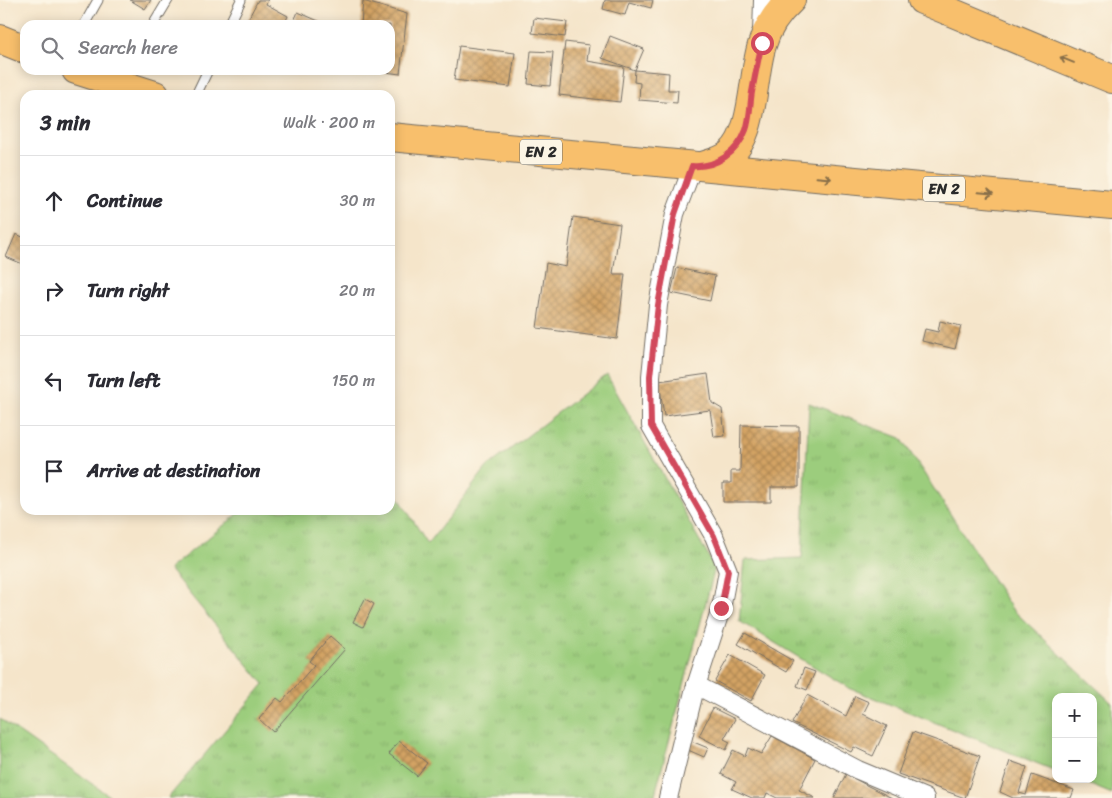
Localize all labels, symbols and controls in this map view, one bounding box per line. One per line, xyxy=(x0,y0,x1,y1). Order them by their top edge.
search box xyxy=(20,20,395,75)
text: Search here xyxy=(78,31,178,64)
route start xyxy=(751,32,774,55)
icon: search xyxy=(38,34,66,62)
one-way arrow xyxy=(1060,55,1075,64)
text: 3 min xyxy=(40,104,90,142)
text: Walk · 200 m xyxy=(283,108,375,137)
road number: EN 2 xyxy=(520,140,562,164)
one-way arrow xyxy=(815,173,831,183)
road number: EN 2 xyxy=(923,176,965,202)
text: Continue xyxy=(87,184,163,217)
text: 30 m xyxy=(340,186,375,215)
icon: ahead xyxy=(40,187,68,215)
one-way arrow xyxy=(977,188,993,198)
text: Turn right xyxy=(87,274,169,307)
text: 20 m xyxy=(339,276,375,305)
icon: right xyxy=(40,277,68,305)
text: Turn left xyxy=(87,364,160,397)
text: 150 m xyxy=(332,366,375,395)
icon: left xyxy=(40,367,68,395)
text: Arrive at destination xyxy=(87,454,260,487)
icon: arrive xyxy=(40,457,68,485)
route end xyxy=(710,597,733,620)
map controls xyxy=(1052,693,1097,783)
button: + xyxy=(1052,693,1097,738)
button: − xyxy=(1052,738,1097,783)

